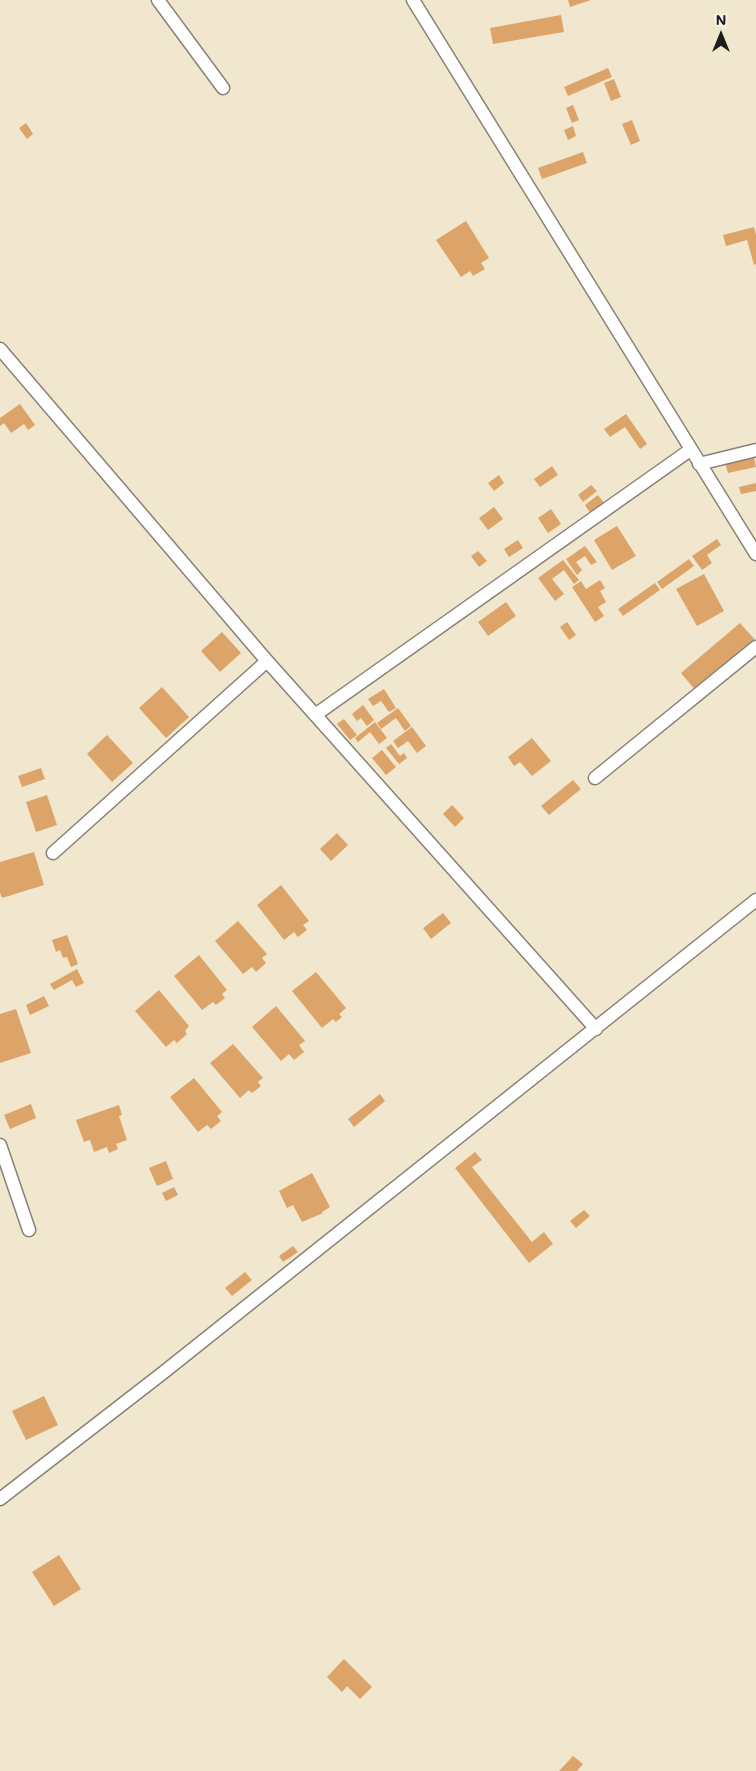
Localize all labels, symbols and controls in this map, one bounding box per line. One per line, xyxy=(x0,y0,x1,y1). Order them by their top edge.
north arrow xyxy=(696,10,746,60)
text: N xyxy=(716,10,726,29)

